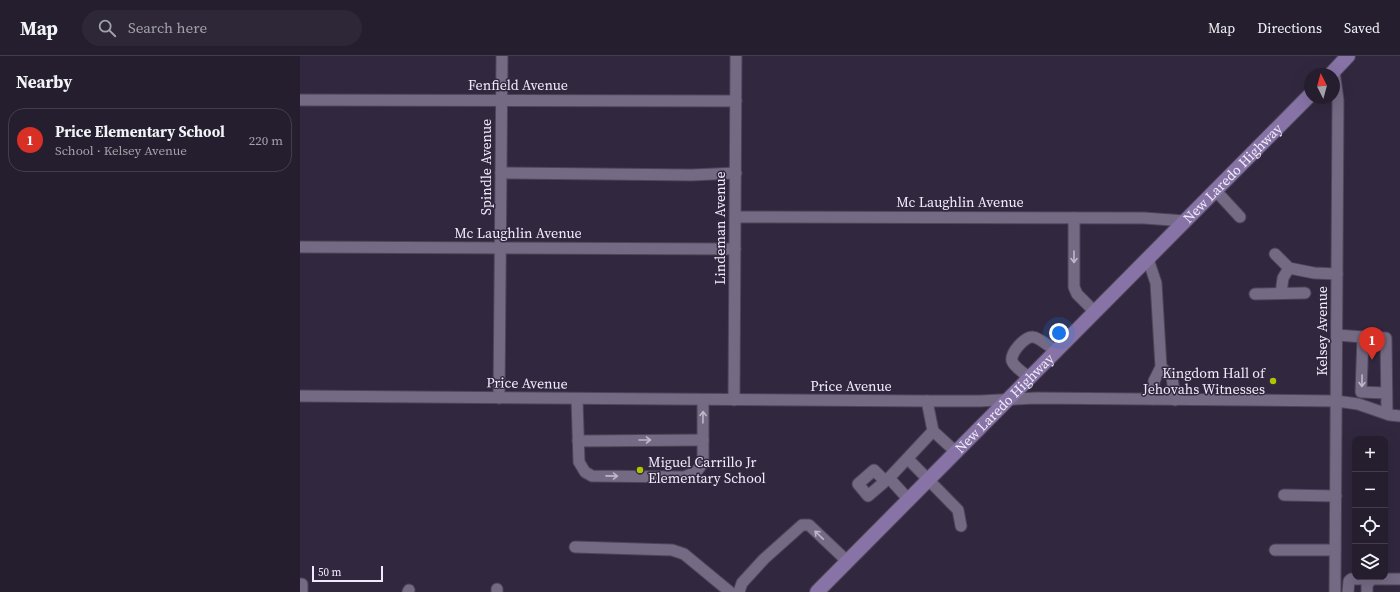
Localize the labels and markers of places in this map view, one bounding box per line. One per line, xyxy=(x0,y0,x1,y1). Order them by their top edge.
pin: 1 xyxy=(1359,327,1385,360)
place label: Kingdom Hall of Jehovahs Witnesses xyxy=(1142,363,1266,399)
marker: Kingdom Hall of Jehovahs Witnesses xyxy=(1268,376,1278,386)
place label: Miguel Carrillo Jr Elementary School xyxy=(648,452,766,488)
marker: Miguel Carrillo Jr Elementary School xyxy=(635,465,645,475)

